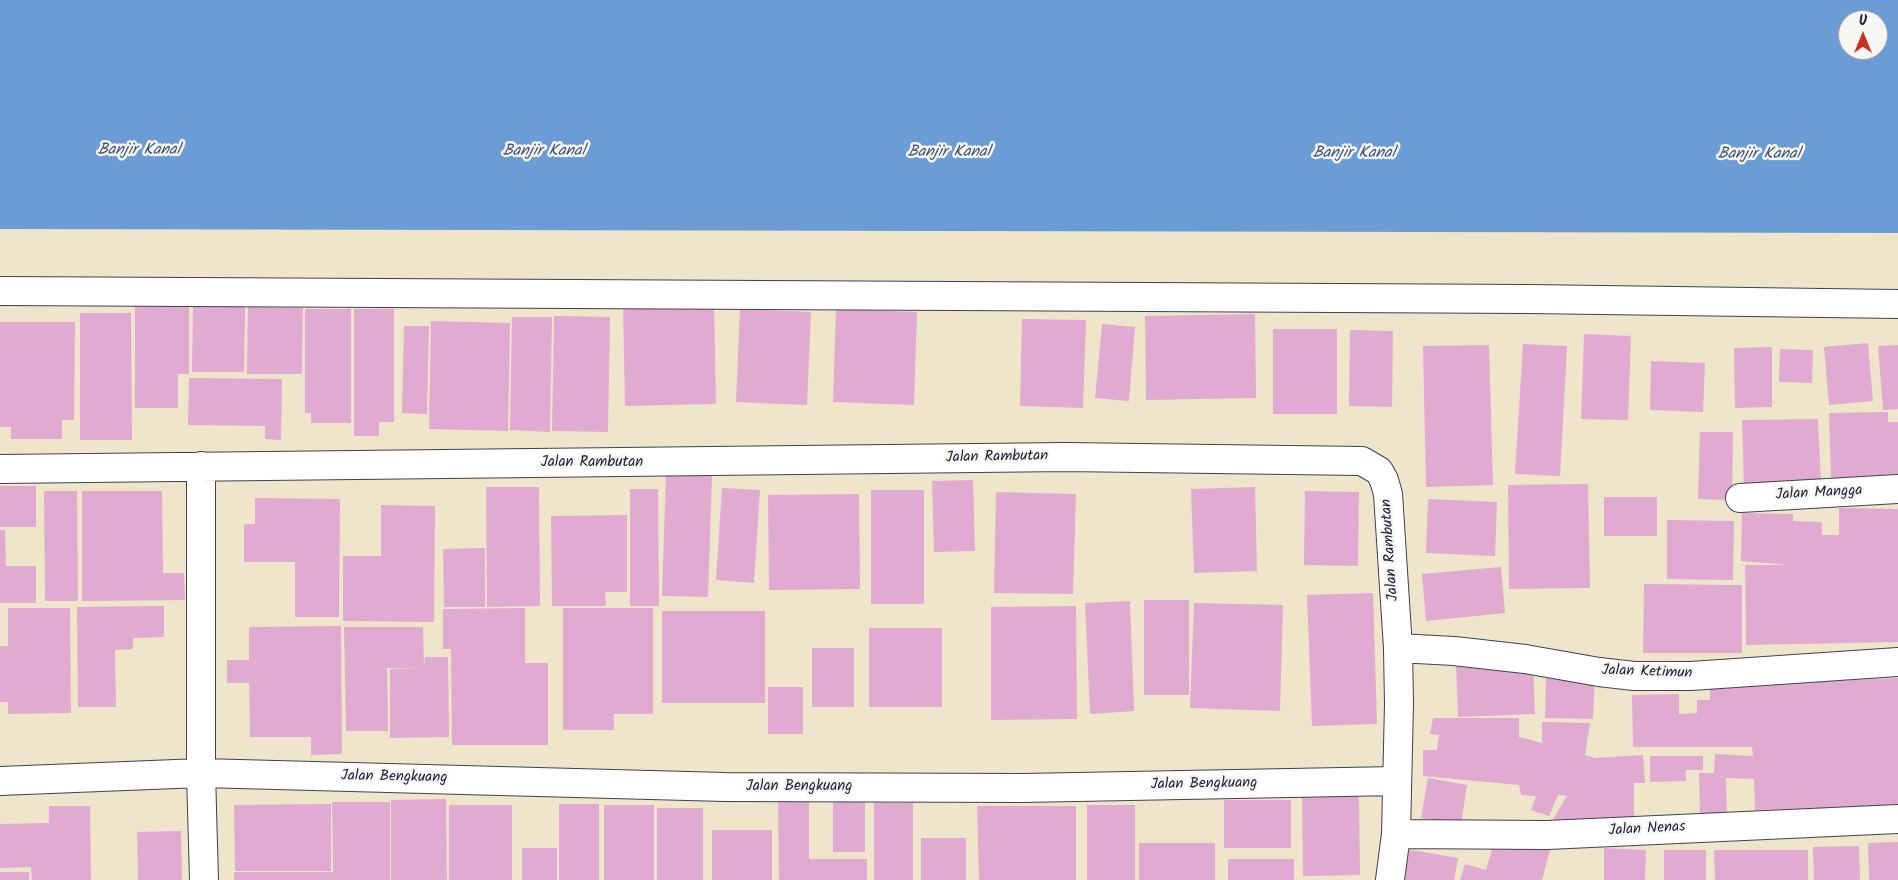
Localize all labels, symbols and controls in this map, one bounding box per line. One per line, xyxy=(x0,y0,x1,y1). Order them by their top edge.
north arrow xyxy=(1838,10,1888,60)
text: U xyxy=(1859,10,1867,32)
water label: Banjir Kanal xyxy=(98,141,180,161)
water label: Banjir Kanal xyxy=(503,142,585,162)
water label: Banjir Kanal xyxy=(908,143,990,163)
water label: Banjir Kanal xyxy=(1313,144,1395,164)
water label: Banjir Kanal xyxy=(1718,145,1800,165)
street label: Jalan Rambutan xyxy=(946,448,1048,468)
street label: Jalan Rambutan xyxy=(541,454,643,472)
street label: Jalan Mangga xyxy=(1775,483,1863,505)
street label: Jalan Rambutan xyxy=(1378,498,1404,602)
street label: Jalan Ketimun xyxy=(1601,662,1693,684)
street label: Jalan Bengkuang xyxy=(341,768,447,788)
street label: Jalan Bengkuang xyxy=(1151,775,1257,795)
street label: Jalan Bengkuang xyxy=(746,778,852,796)
street label: Jalan Nenas xyxy=(1608,819,1686,841)

